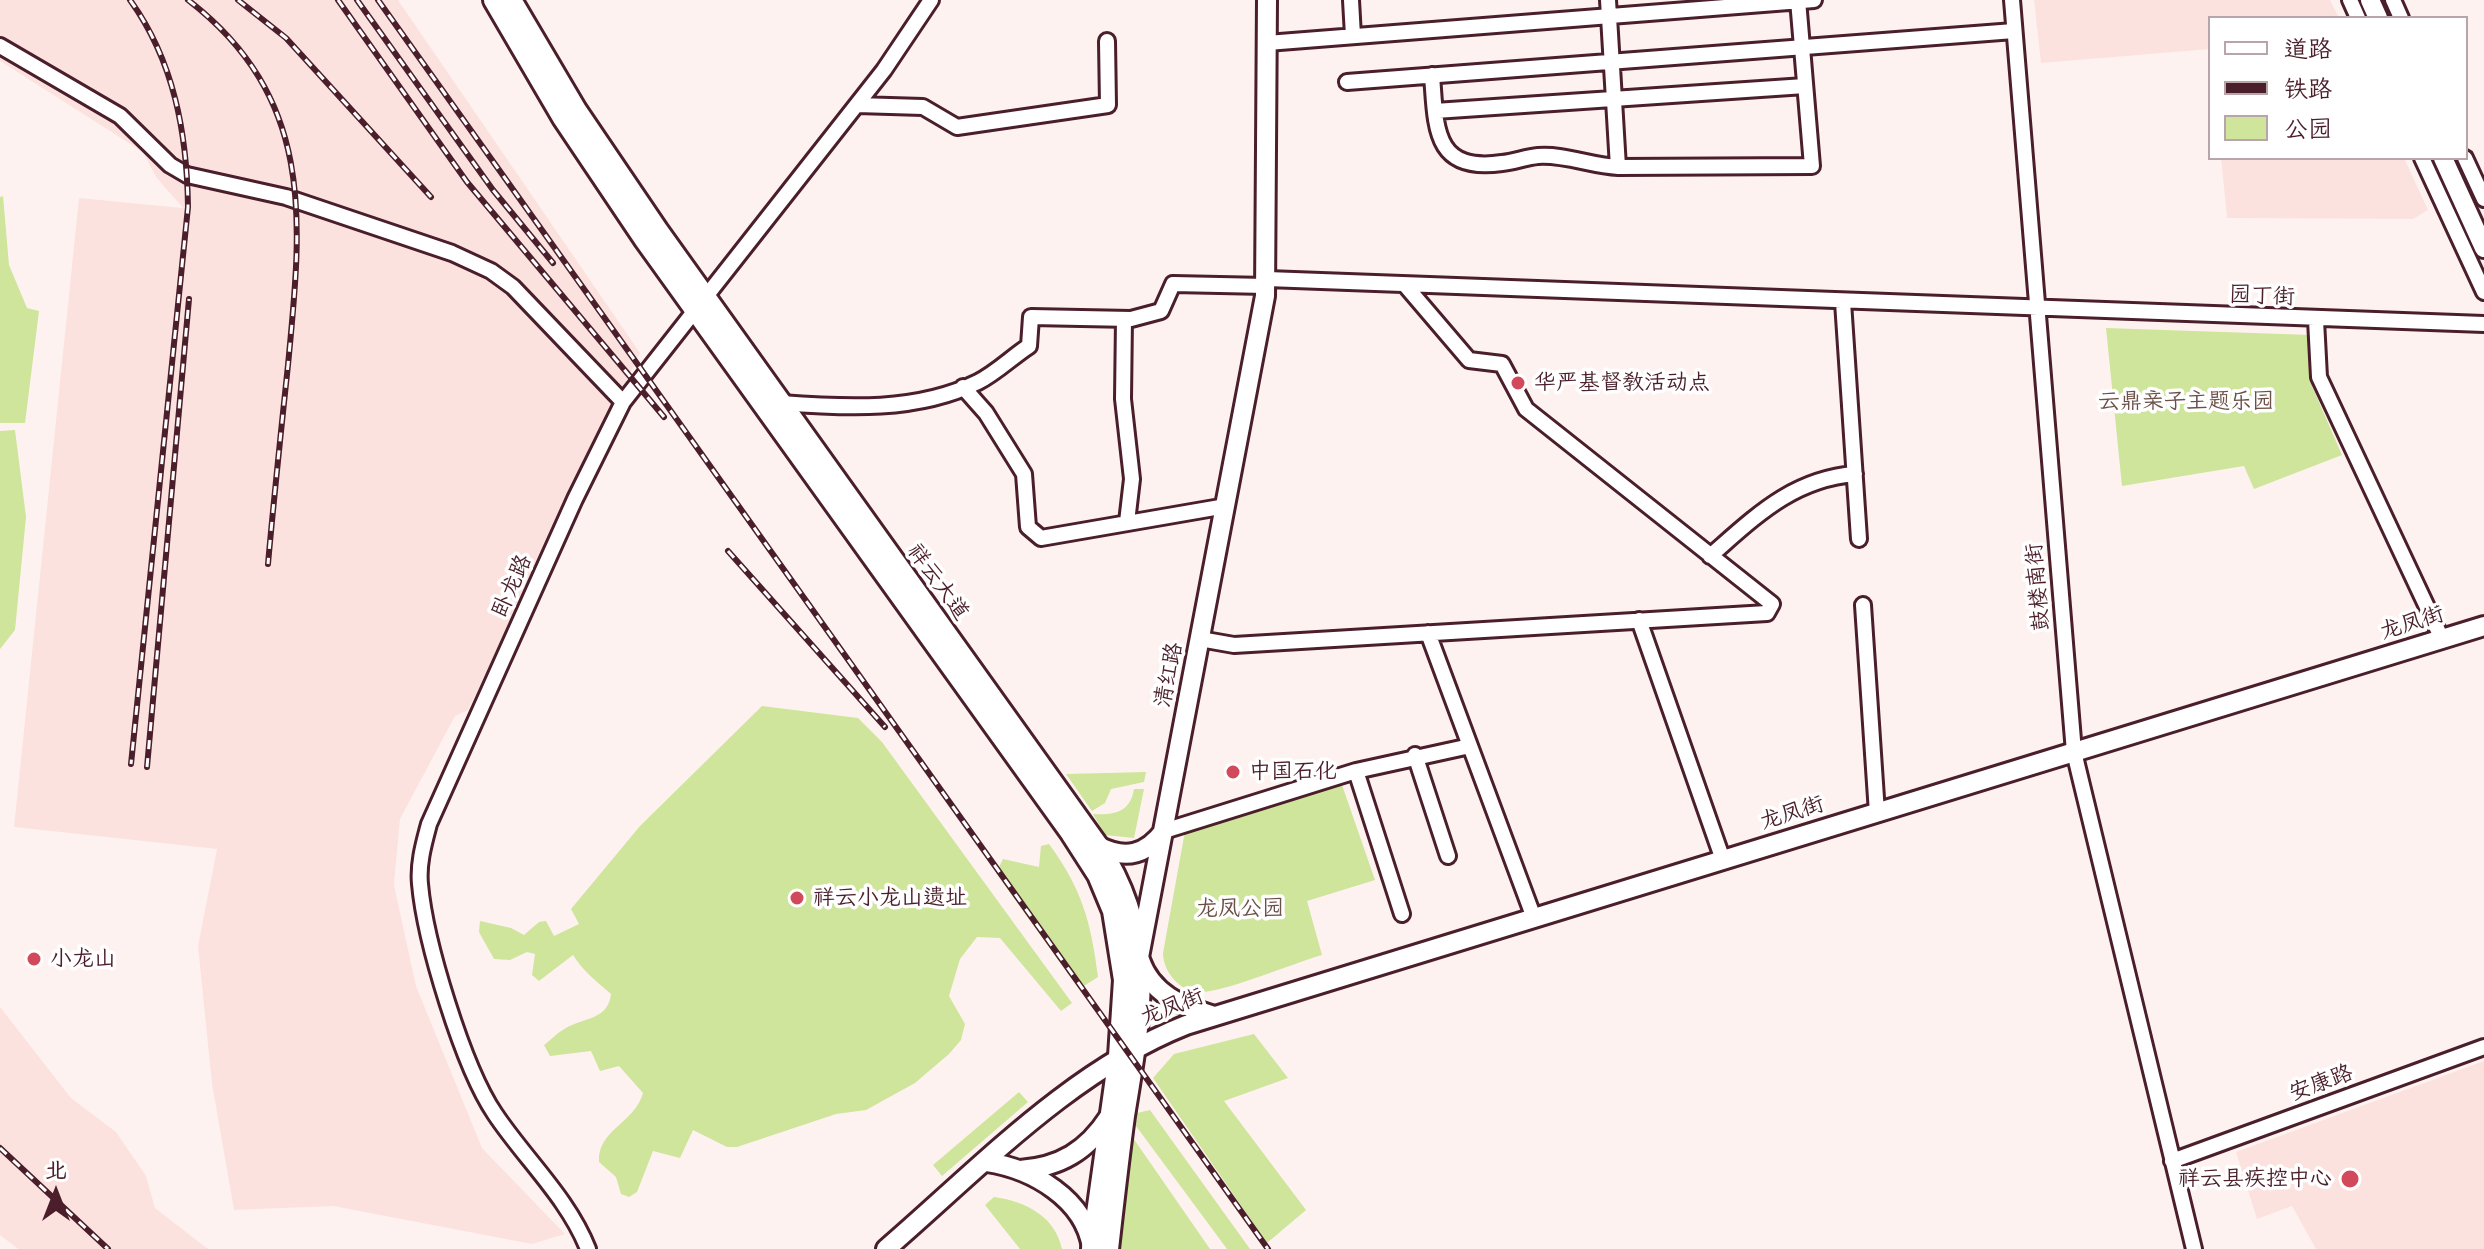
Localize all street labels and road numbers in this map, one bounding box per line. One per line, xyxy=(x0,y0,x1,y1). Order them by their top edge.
street label: 园丁街 xyxy=(2229,282,2295,310)
street label: 祥云大道 xyxy=(901,539,975,625)
street label: 鼓楼南街 xyxy=(2021,542,2055,632)
street label: 卧龙路 xyxy=(487,550,537,622)
street label: 龙凤街 xyxy=(2377,601,2447,645)
street label: 清红路 xyxy=(1150,640,1188,710)
street label: 龙凤街 xyxy=(1757,791,1827,835)
street label: 龙凤街 xyxy=(1136,983,1208,1031)
street label: 安康路 xyxy=(2285,1059,2357,1107)

